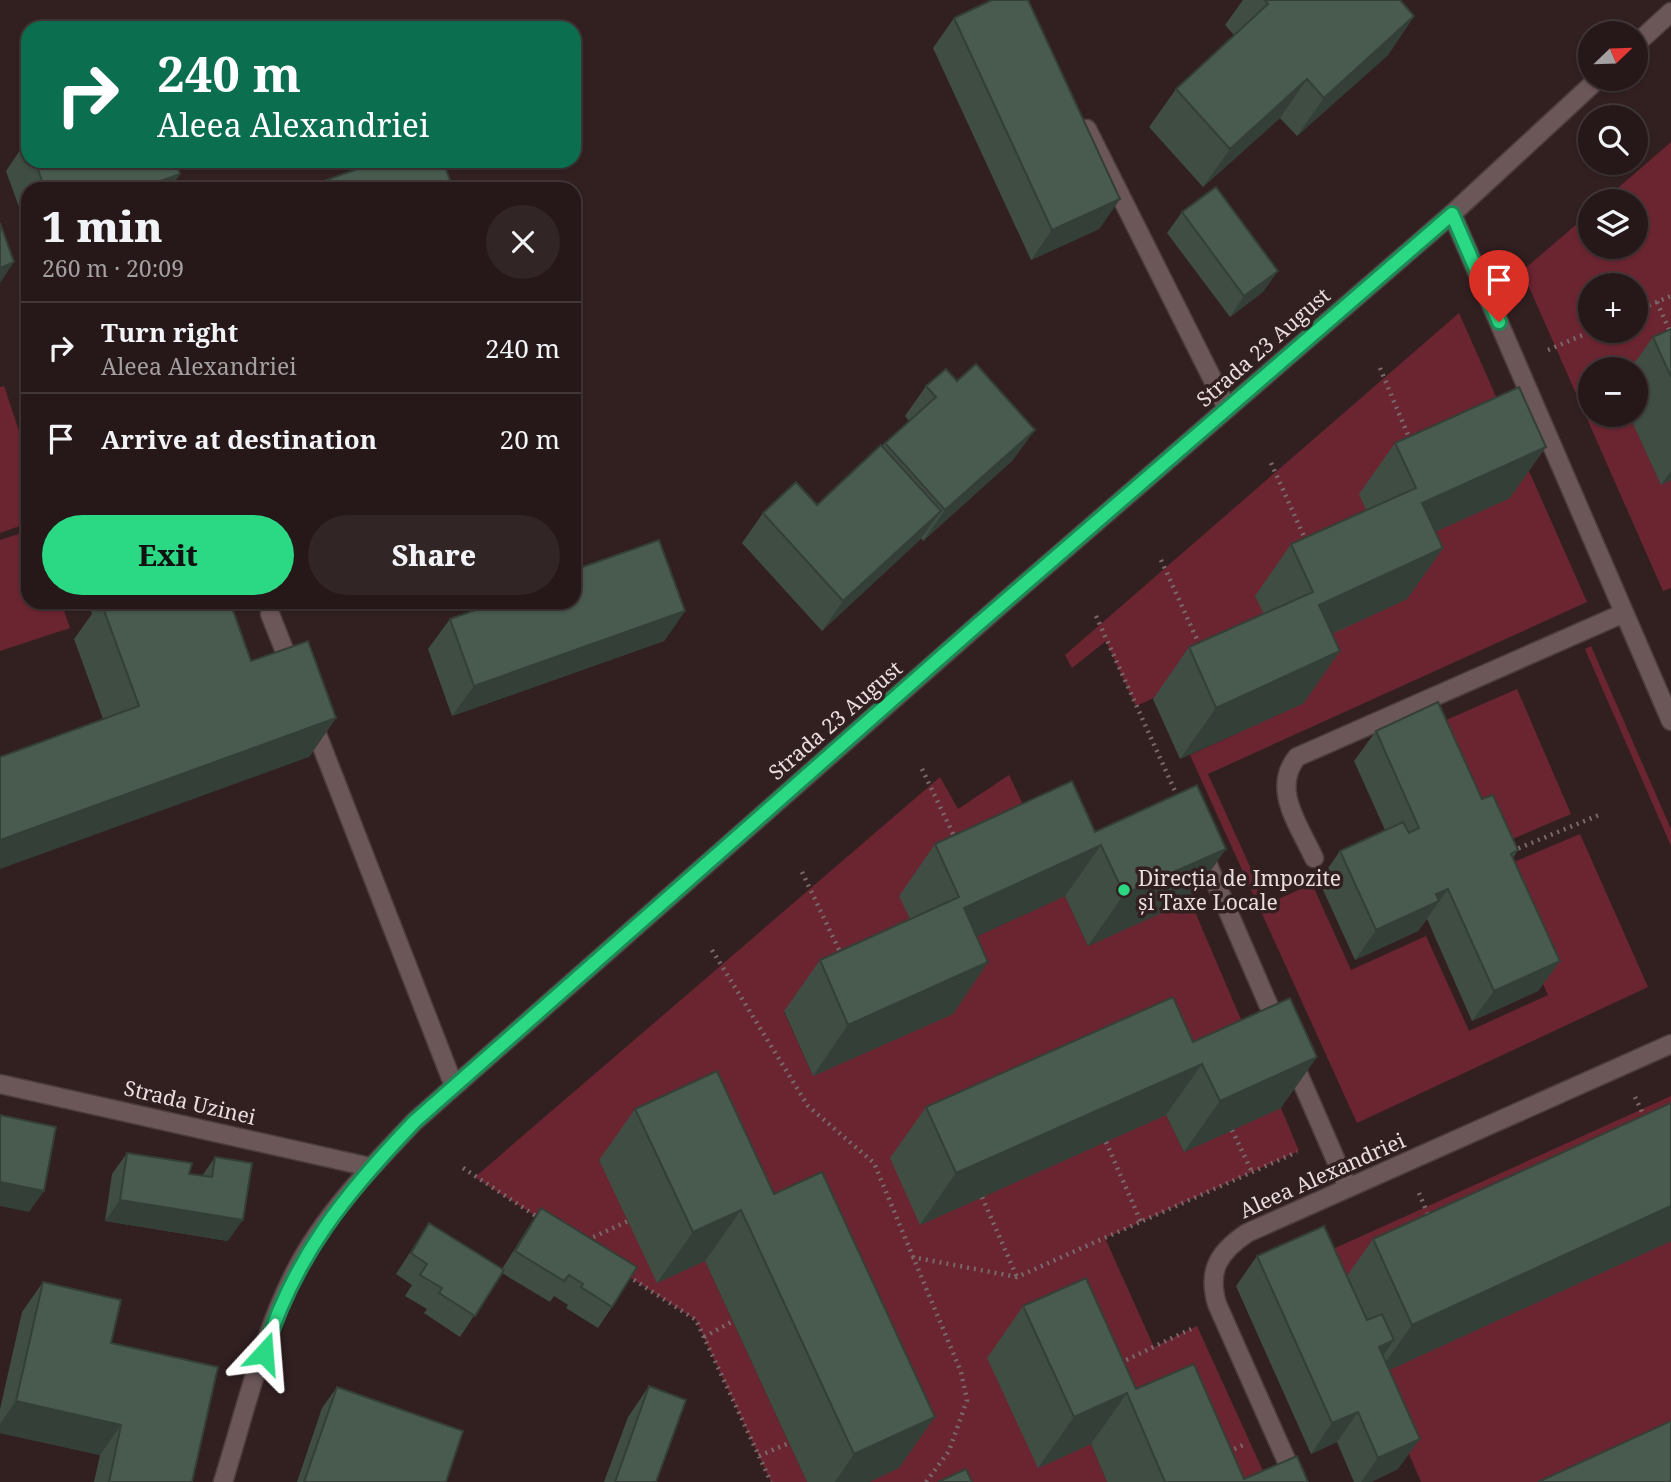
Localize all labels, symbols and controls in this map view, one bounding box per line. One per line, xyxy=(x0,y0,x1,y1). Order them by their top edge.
north arrow xyxy=(1578,21,1648,91)
map controls xyxy=(1578,21,1648,427)
text: 240 m xyxy=(157,40,301,106)
icon: right xyxy=(42,49,133,140)
text: Aleea Alexandriei xyxy=(157,103,429,146)
button: search xyxy=(1578,105,1648,175)
button: layers xyxy=(1578,189,1648,259)
text: 1 min xyxy=(42,197,163,254)
button: close xyxy=(486,205,560,279)
pin xyxy=(1469,250,1529,322)
text: 260 m · 20:09 xyxy=(42,252,184,284)
icon: arrive xyxy=(1480,261,1518,299)
button: + xyxy=(1578,273,1648,343)
street label: Strada 23 August xyxy=(1190,281,1336,413)
text: Turn right xyxy=(101,314,238,350)
icon: right xyxy=(42,329,80,367)
text: 240 m xyxy=(485,330,560,366)
text: Aleea Alexandriei xyxy=(101,350,297,382)
button: − xyxy=(1578,357,1648,427)
icon: arrive xyxy=(42,420,80,458)
text: Arrive at destination xyxy=(101,421,377,457)
text: 20 m xyxy=(500,421,560,457)
button: Exit xyxy=(42,515,294,595)
button: Share xyxy=(308,515,560,595)
street label: Strada 23 August xyxy=(762,654,908,786)
place label: Direcția de Impozite și Taxe Locale xyxy=(1138,864,1341,916)
marker: Direcția de Impozite și Taxe Locale xyxy=(1116,882,1132,898)
street label: Strada Uzinei xyxy=(121,1073,259,1131)
street label: Aleea Alexandriei xyxy=(1235,1126,1410,1224)
position arrow xyxy=(227,1316,301,1390)

